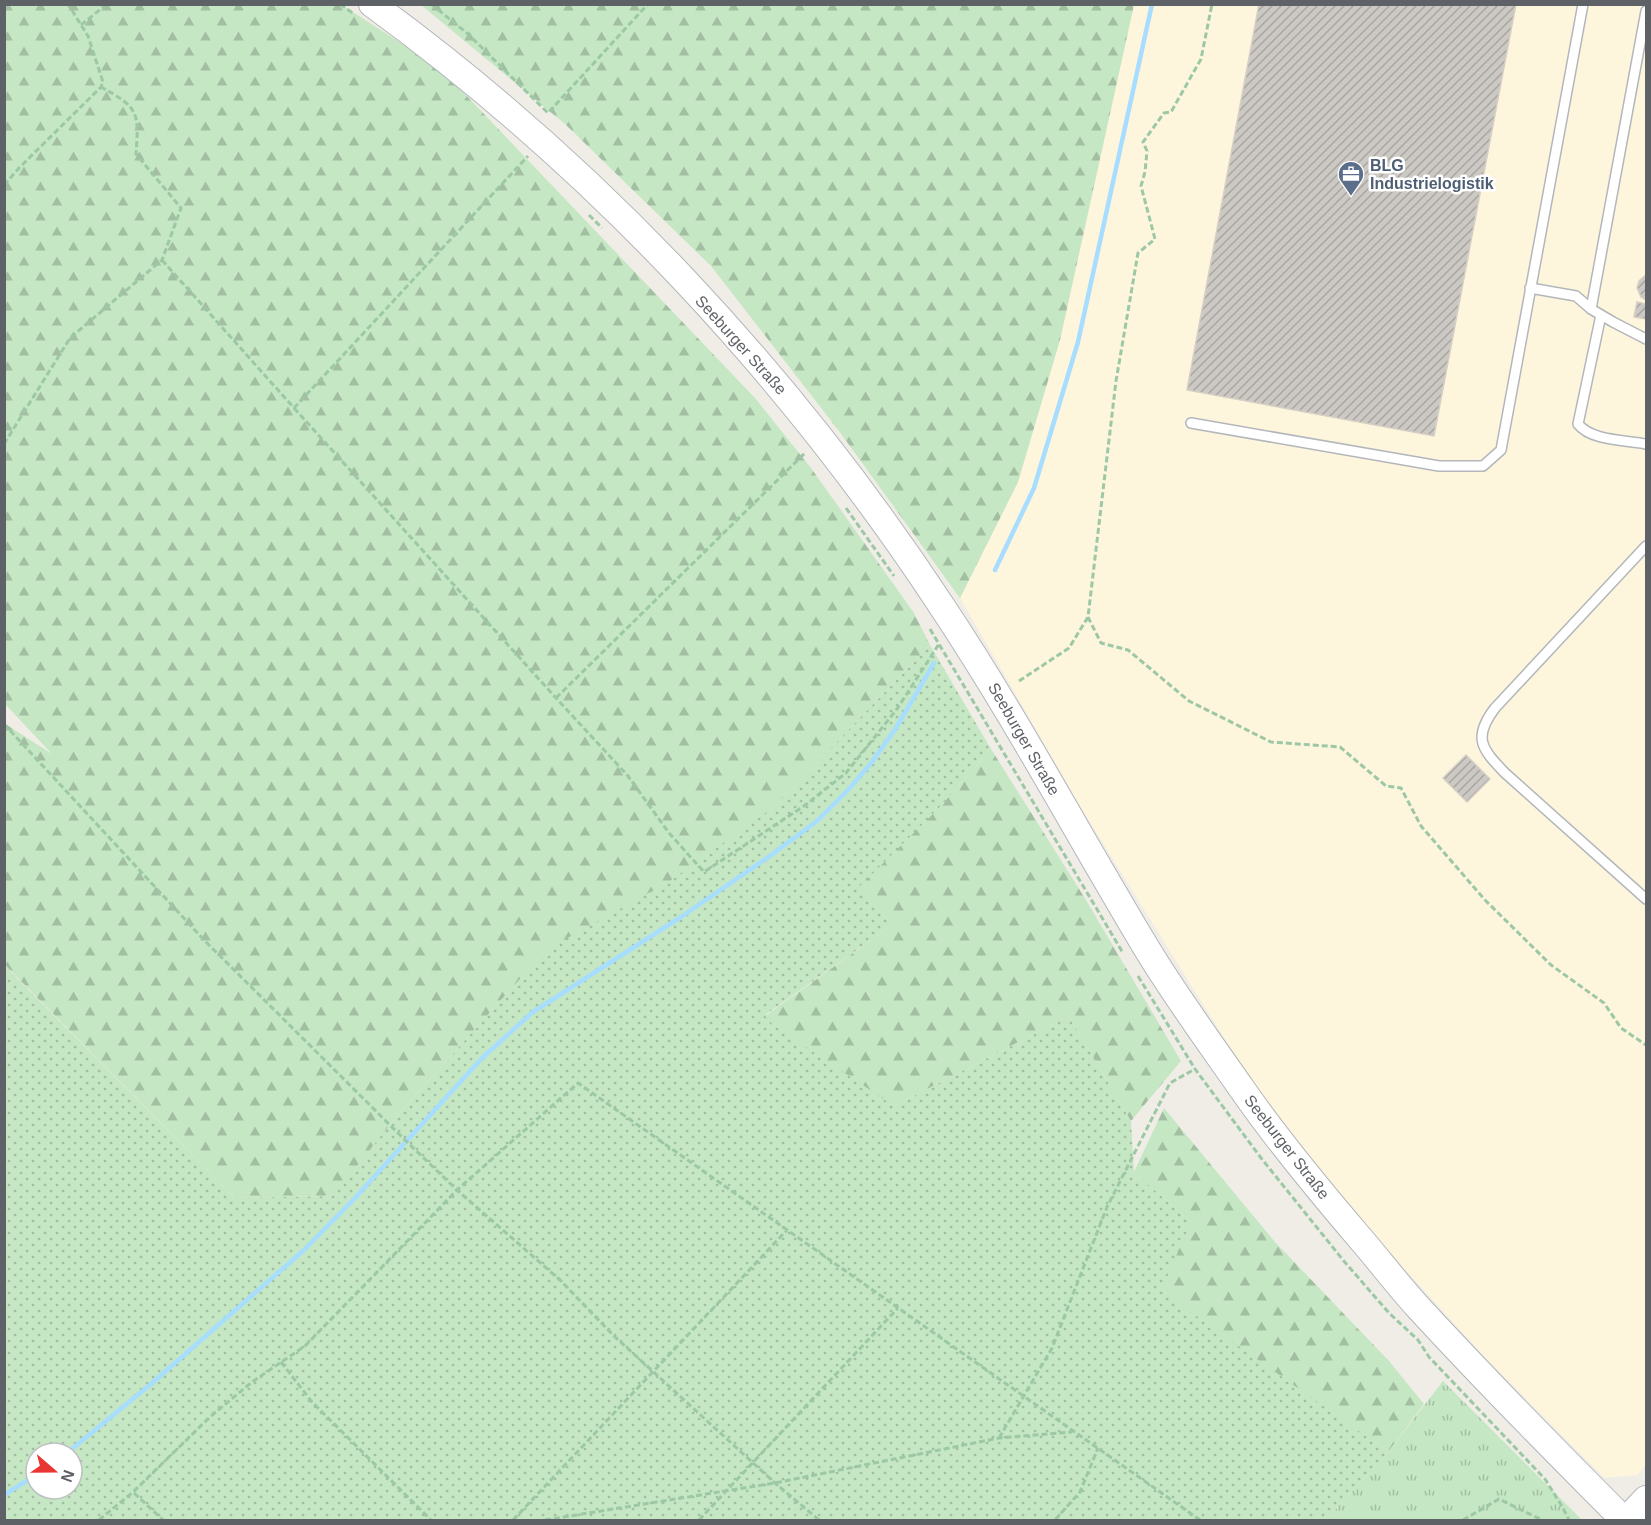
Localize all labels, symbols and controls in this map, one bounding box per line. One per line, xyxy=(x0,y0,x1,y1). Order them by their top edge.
place label: BLG Industrielogistik xyxy=(1370,157,1494,192)
office icon: BLG Industrielogistik xyxy=(1336,159,1366,197)
street label: Seeburger Straße xyxy=(692,292,790,398)
street label: Seeburger Straße xyxy=(985,680,1063,798)
street label: Seeburger Straße xyxy=(1241,1092,1333,1202)
north arrow xyxy=(24,1441,84,1501)
text: N xyxy=(58,1468,78,1484)

